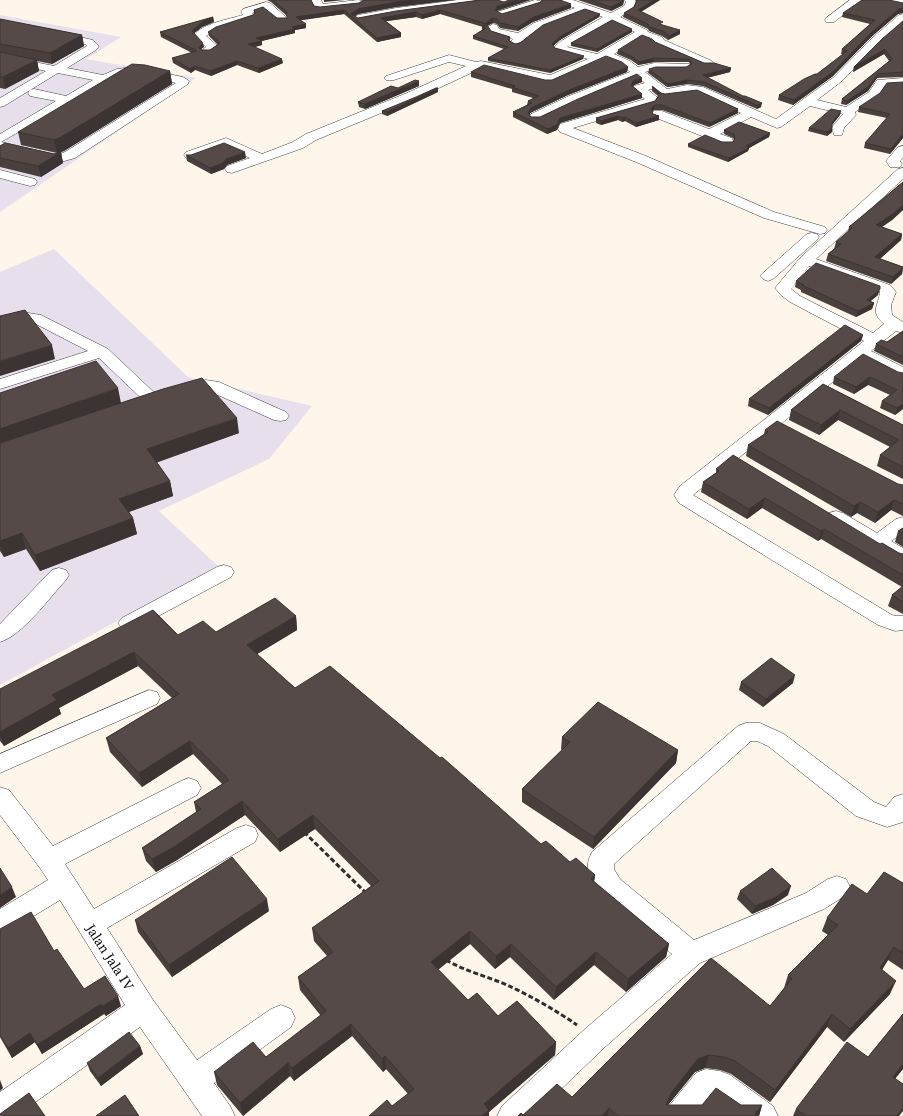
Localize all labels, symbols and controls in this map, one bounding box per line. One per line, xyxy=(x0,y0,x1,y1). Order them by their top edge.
street label: Jalan Jala IV xyxy=(80,919,139,995)

